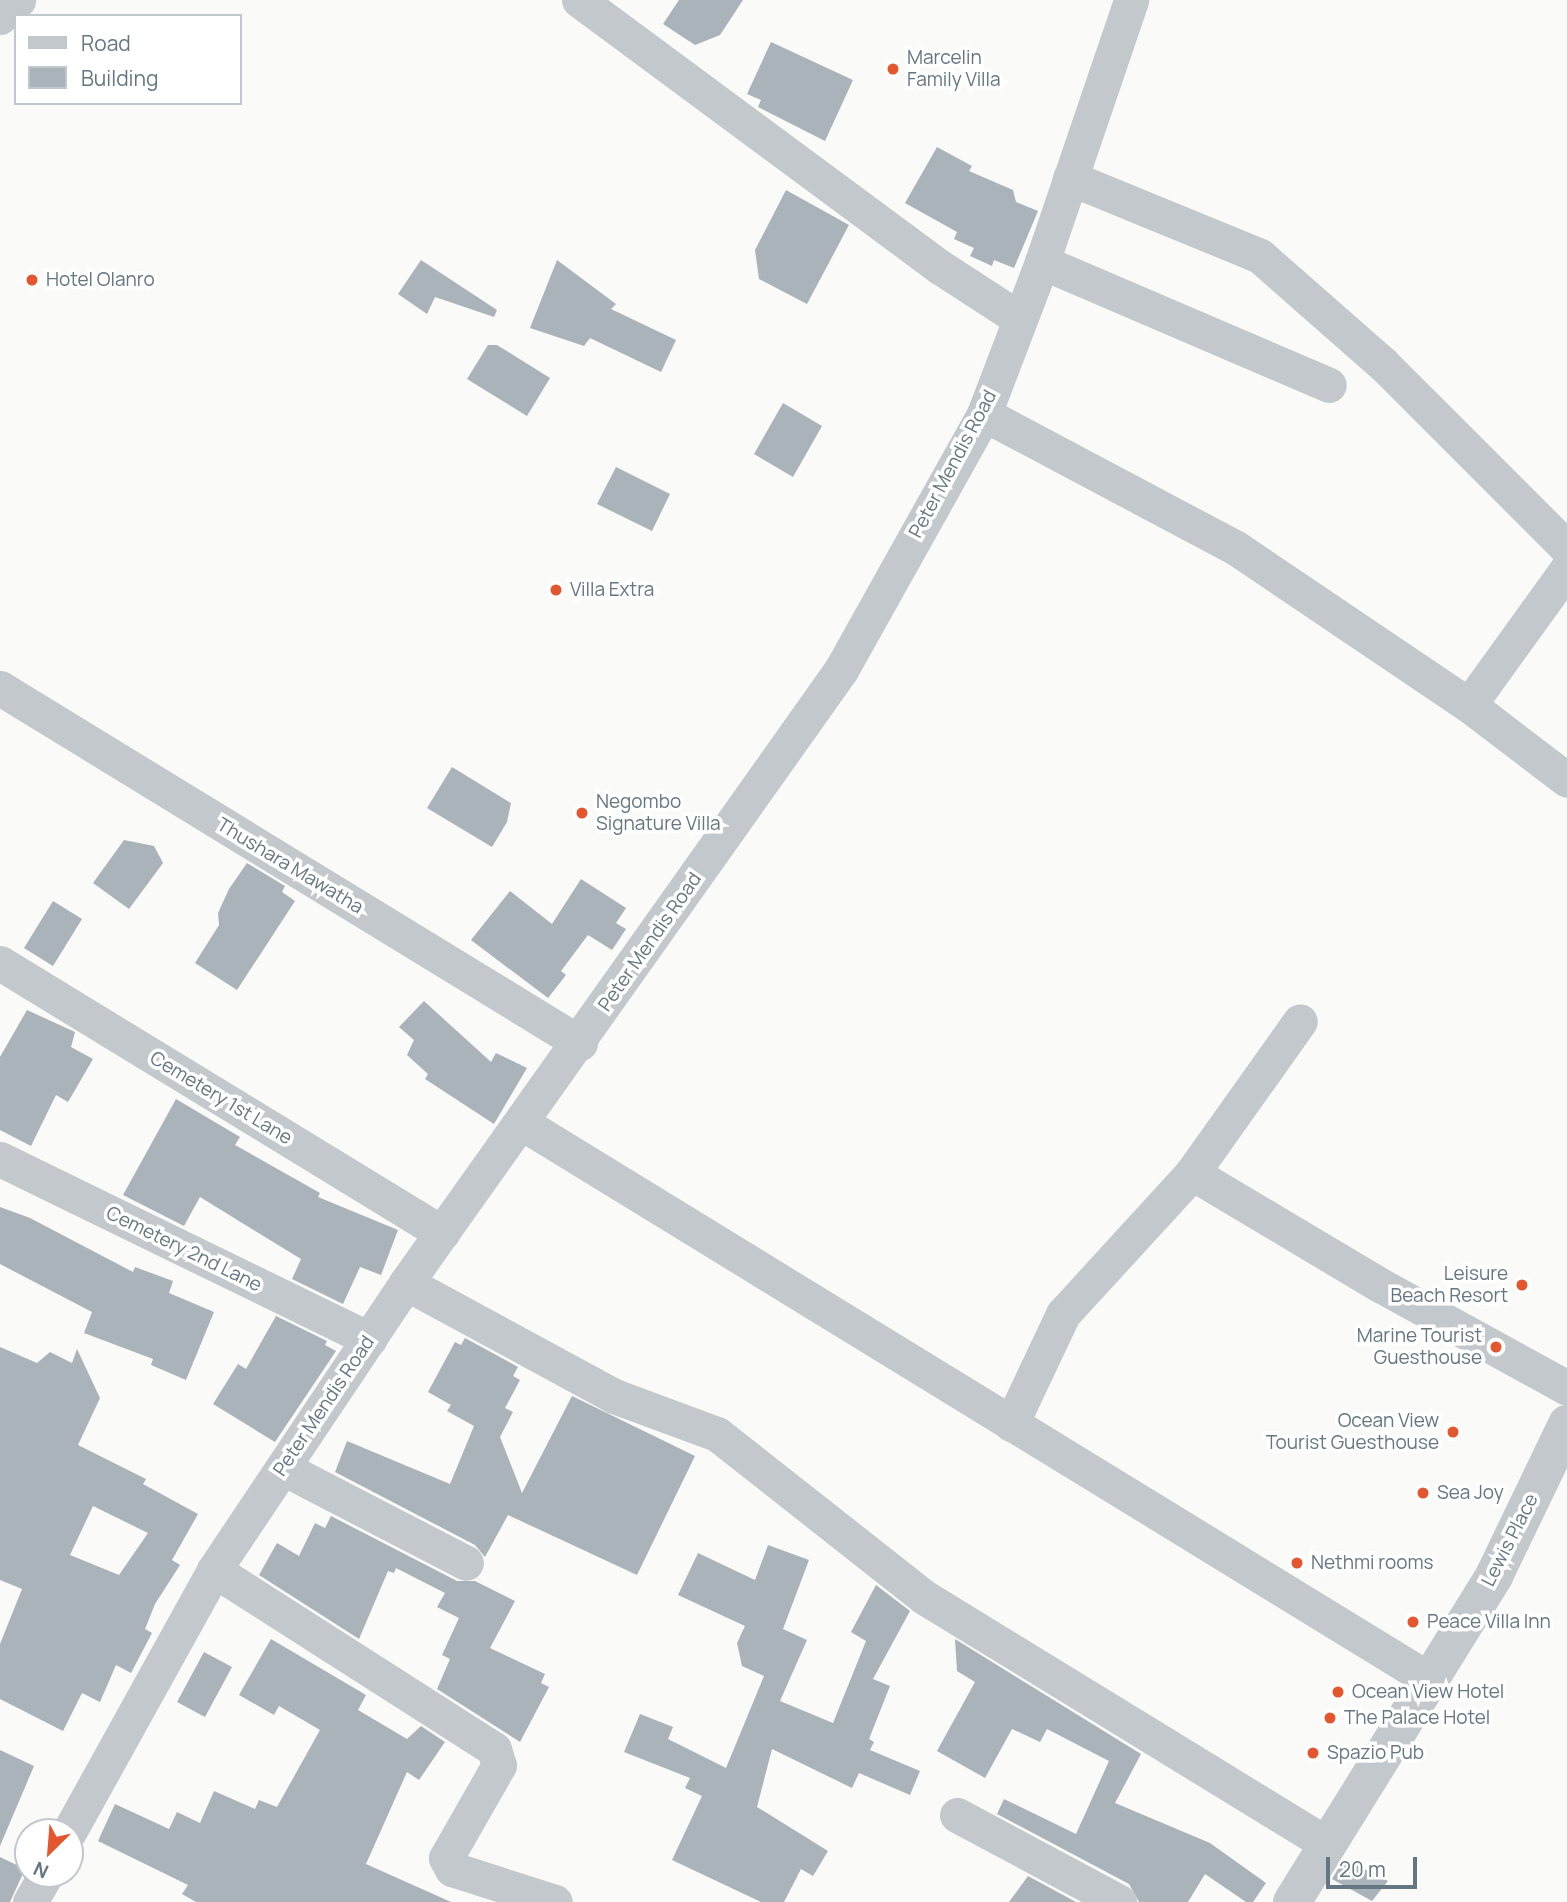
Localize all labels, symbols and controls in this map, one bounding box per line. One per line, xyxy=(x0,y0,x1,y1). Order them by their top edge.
legend xyxy=(14,14,242,105)
text: Road xyxy=(81,29,131,57)
place label: Marcelin Family Villa xyxy=(907,47,1000,91)
marker: Marcelin Family Villa xyxy=(885,61,901,77)
text: Building xyxy=(81,64,158,92)
place label: Hotel Olanro xyxy=(46,269,155,291)
marker: Hotel Olanro xyxy=(24,272,40,288)
street label: Peter Mendis Road xyxy=(904,386,1002,542)
place label: Villa Extra xyxy=(570,579,654,601)
marker: Villa Extra xyxy=(548,582,564,598)
place label: Negombo Signature Villa xyxy=(596,791,721,835)
marker: Negombo Signature Villa xyxy=(574,805,590,821)
street label: Thushara Mawatha xyxy=(213,813,367,919)
street label: Peter Mendis Road xyxy=(594,868,706,1016)
street label: Cemetery 1st Lane xyxy=(146,1047,296,1149)
street label: Cemetery 2nd Lane xyxy=(103,1201,265,1297)
place label: Leisure Beach Resort xyxy=(1391,1263,1508,1307)
marker: Leisure Beach Resort xyxy=(1514,1277,1530,1293)
place label: Marine Tourist Guesthouse xyxy=(1357,1325,1482,1369)
street label: Peter Mendis Road xyxy=(269,1332,379,1480)
marker: Marine Tourist Guesthouse xyxy=(1488,1339,1504,1355)
place label: Ocean View Tourist Guesthouse xyxy=(1266,1410,1439,1454)
marker: Ocean View Tourist Guesthouse xyxy=(1445,1424,1461,1440)
place label: Sea Joy xyxy=(1437,1482,1504,1504)
marker: Sea Joy xyxy=(1415,1485,1431,1501)
street label: Lewis Place xyxy=(1477,1490,1543,1590)
place label: Nethmi rooms xyxy=(1311,1552,1434,1574)
marker: Nethmi rooms xyxy=(1289,1555,1305,1571)
place label: Peace Villa Inn xyxy=(1427,1611,1551,1633)
marker: Peace Villa Inn xyxy=(1405,1614,1421,1630)
place label: Ocean View Hotel xyxy=(1352,1681,1504,1703)
marker: Ocean View Hotel xyxy=(1330,1684,1346,1700)
place label: The Palace Hotel xyxy=(1344,1707,1490,1729)
marker: The Palace Hotel xyxy=(1322,1710,1338,1726)
place label: Spazio Pub xyxy=(1327,1742,1424,1764)
marker: Spazio Pub xyxy=(1305,1745,1321,1761)
north arrow xyxy=(14,1818,84,1888)
scale bar xyxy=(1329,1842,1420,1886)
text: 20 m xyxy=(1339,1855,1386,1883)
text: N xyxy=(29,1856,53,1885)

